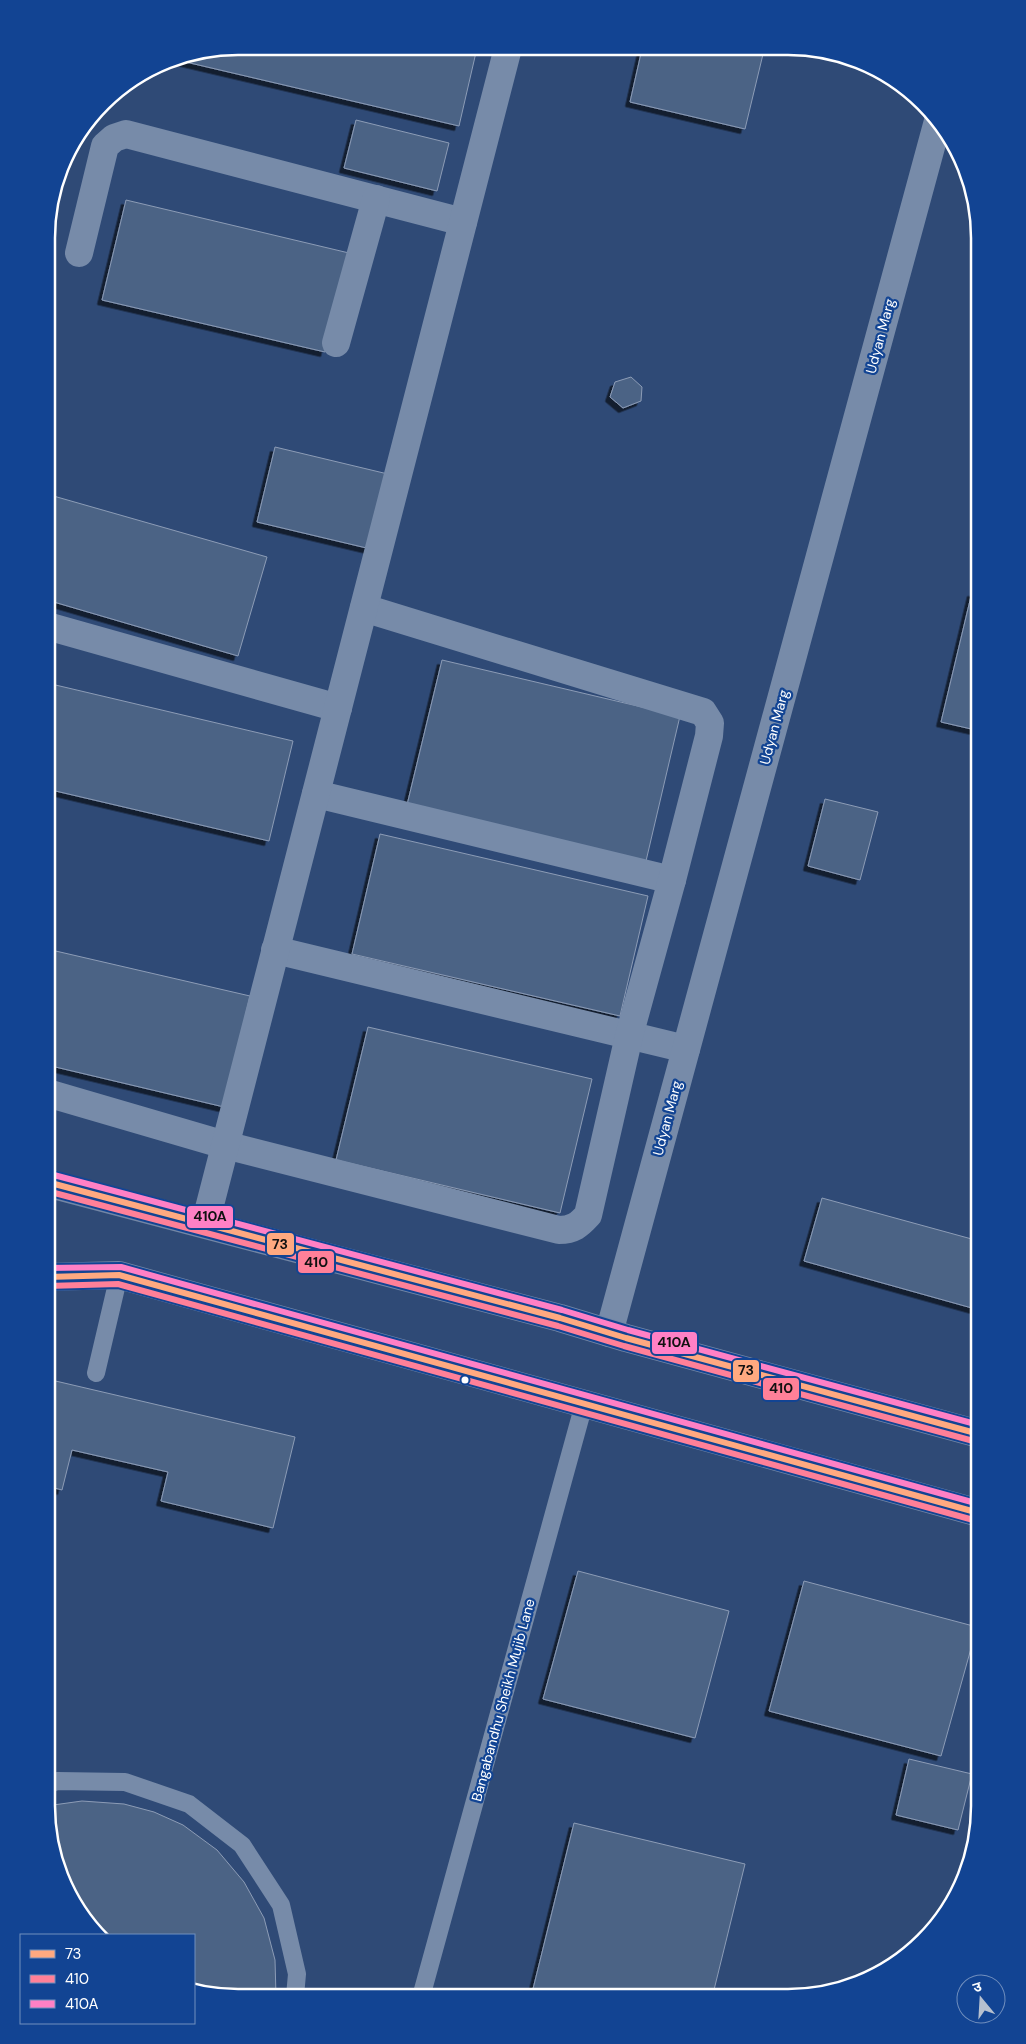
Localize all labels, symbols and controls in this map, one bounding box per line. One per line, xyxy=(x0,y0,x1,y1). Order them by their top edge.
street label: Udyan Marg xyxy=(861,296,899,375)
street label: Udyan Marg xyxy=(755,687,793,766)
street label: Udyan Marg xyxy=(648,1078,686,1157)
line badge: 410A xyxy=(186,1205,234,1229)
text: 410A xyxy=(193,1207,227,1225)
line badge: 73 xyxy=(266,1232,295,1256)
text: 73 xyxy=(272,1235,288,1253)
line badge: 410 xyxy=(297,1250,335,1274)
text: 410 xyxy=(304,1253,328,1271)
line badge: 410A xyxy=(651,1331,698,1355)
text: 410A xyxy=(657,1333,691,1351)
line badge: 73 xyxy=(732,1359,760,1383)
text: 73 xyxy=(738,1361,754,1379)
unlabelled marker xyxy=(460,1375,470,1385)
line badge: 410 xyxy=(762,1377,800,1401)
text: 410 xyxy=(769,1379,793,1397)
street label: Bangabandhu Sheikh Mujib Lane xyxy=(467,1597,539,1803)
legend xyxy=(20,1934,195,2024)
text: 73 xyxy=(65,1944,82,1964)
text: 410 xyxy=(65,1969,89,1989)
north arrow xyxy=(956,1974,1006,2024)
text: उ xyxy=(970,1977,984,1996)
text: 410A xyxy=(65,1994,98,2014)

